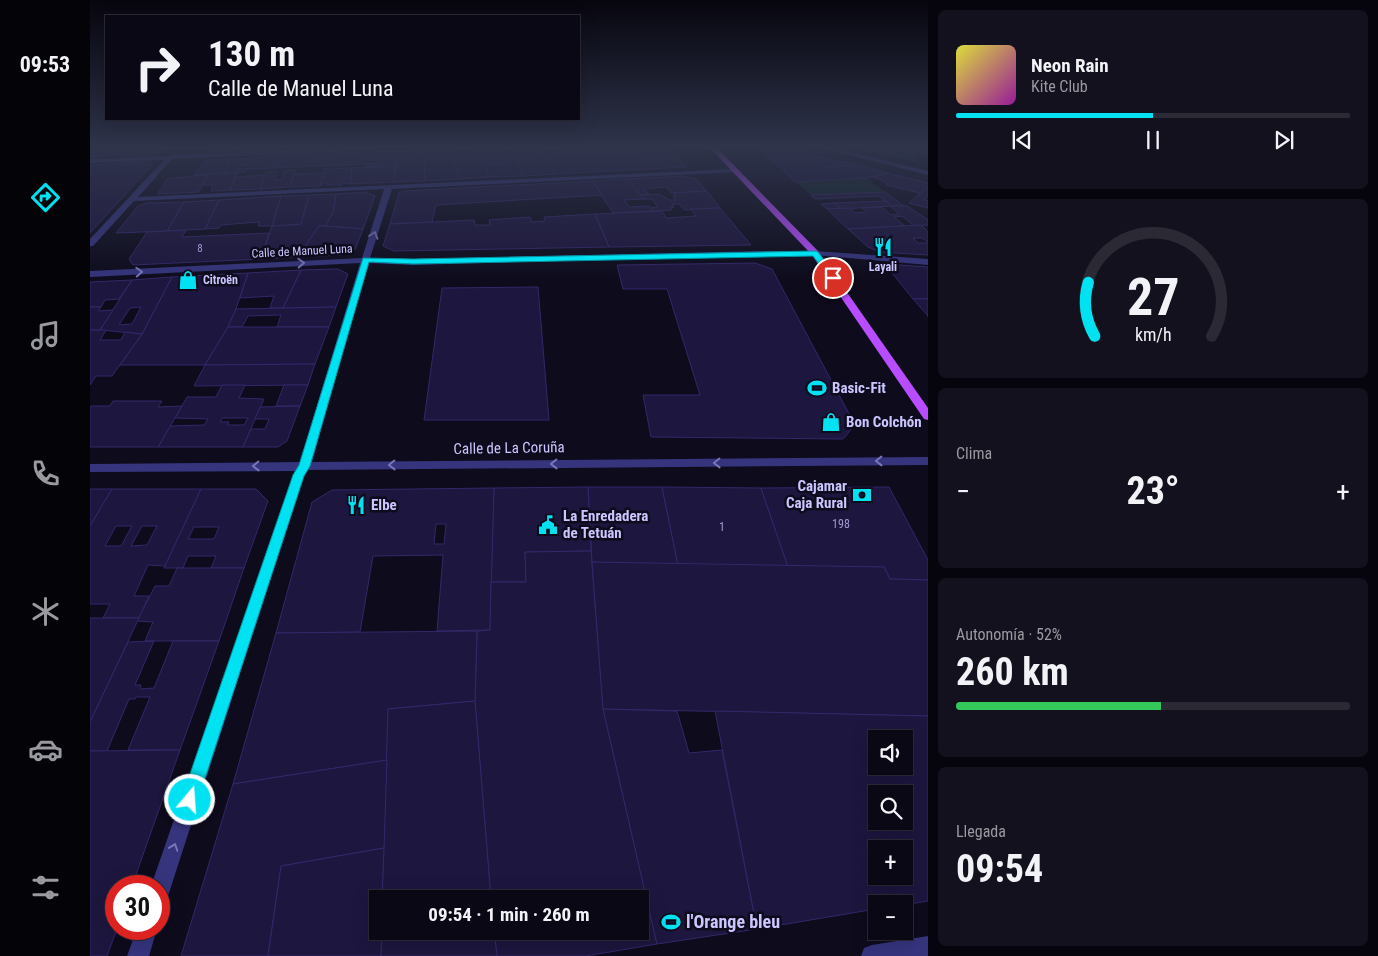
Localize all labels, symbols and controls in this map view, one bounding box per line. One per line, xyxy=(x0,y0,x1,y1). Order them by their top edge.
text: 130 m xyxy=(208,34,295,75)
icon: right xyxy=(125,35,190,100)
text: 09:53 xyxy=(20,52,70,77)
text: Neon Rain xyxy=(1031,54,1109,77)
text: Calle de Manuel Luna xyxy=(208,76,393,101)
text: Kite Club xyxy=(1031,77,1088,96)
icon: previous xyxy=(1008,126,1036,154)
icon: pause xyxy=(1139,126,1167,154)
icon: next xyxy=(1270,126,1298,154)
icon: directions xyxy=(28,180,63,215)
one-way arrow xyxy=(368,231,378,239)
restaurant icon: Layali xyxy=(872,236,894,258)
street label: Calle de Manuel Luna xyxy=(251,241,353,261)
house number: 8 xyxy=(197,242,203,255)
pin xyxy=(812,257,854,299)
one-way arrow xyxy=(297,258,305,269)
place label: Layali xyxy=(869,260,897,274)
icon: arrive xyxy=(819,264,847,292)
one-way arrow xyxy=(135,266,143,277)
text: 27 xyxy=(1127,267,1179,328)
shop icon: Citroën xyxy=(177,269,199,291)
place label: Citroën xyxy=(203,273,238,287)
icon: music xyxy=(28,318,63,353)
text: km/h xyxy=(1135,324,1171,345)
sports icon: Basic-Fit xyxy=(806,377,828,399)
place label: Basic-Fit xyxy=(832,379,886,397)
shop icon: Bon Colchón xyxy=(820,411,842,433)
place label: Bon Colchón xyxy=(846,413,922,431)
street label: Calle de La Coruña xyxy=(453,438,565,458)
text: Clima xyxy=(956,444,992,463)
icon: phone xyxy=(28,456,63,491)
one-way arrow xyxy=(875,456,883,466)
one-way arrow xyxy=(713,457,721,468)
one-way arrow xyxy=(550,459,558,469)
one-way arrow xyxy=(388,460,396,471)
one-way arrow xyxy=(252,461,260,472)
text: 23° xyxy=(1126,469,1180,513)
text: − xyxy=(956,475,970,508)
text: + xyxy=(1336,475,1350,508)
place label: Cajamar Caja Rural xyxy=(786,477,847,512)
bank icon: Cajamar Caja Rural xyxy=(851,484,873,506)
restaurant icon: Elbe xyxy=(345,494,367,516)
place label: Elbe xyxy=(371,496,397,514)
place label: La Enredadera de Tetuán xyxy=(563,507,648,542)
public building icon: La Enredadera de Tetuán xyxy=(537,514,559,536)
house number: 198 xyxy=(832,517,850,531)
house number: 1 xyxy=(719,520,725,534)
icon: climate xyxy=(28,594,63,629)
text: Autonomía · 52% xyxy=(956,625,1062,644)
text: 260 km xyxy=(956,650,1069,694)
map controls xyxy=(868,730,913,940)
button: sound xyxy=(868,730,913,775)
icon: car xyxy=(28,732,63,767)
position arrow xyxy=(163,773,215,825)
button: search xyxy=(868,785,913,830)
text: Llegada xyxy=(956,822,1006,841)
button: + xyxy=(868,840,913,885)
one-way arrow xyxy=(168,843,178,851)
text: 09:54 xyxy=(956,847,1043,891)
icon: filters xyxy=(28,870,63,905)
speed limit sign: 30 xyxy=(105,875,170,940)
button: − xyxy=(868,895,913,940)
text: 09:54 · 1 min · 260 m xyxy=(428,903,590,926)
sports icon: l'Orange bleu xyxy=(660,911,682,933)
place label: l'Orange bleu xyxy=(686,911,780,932)

